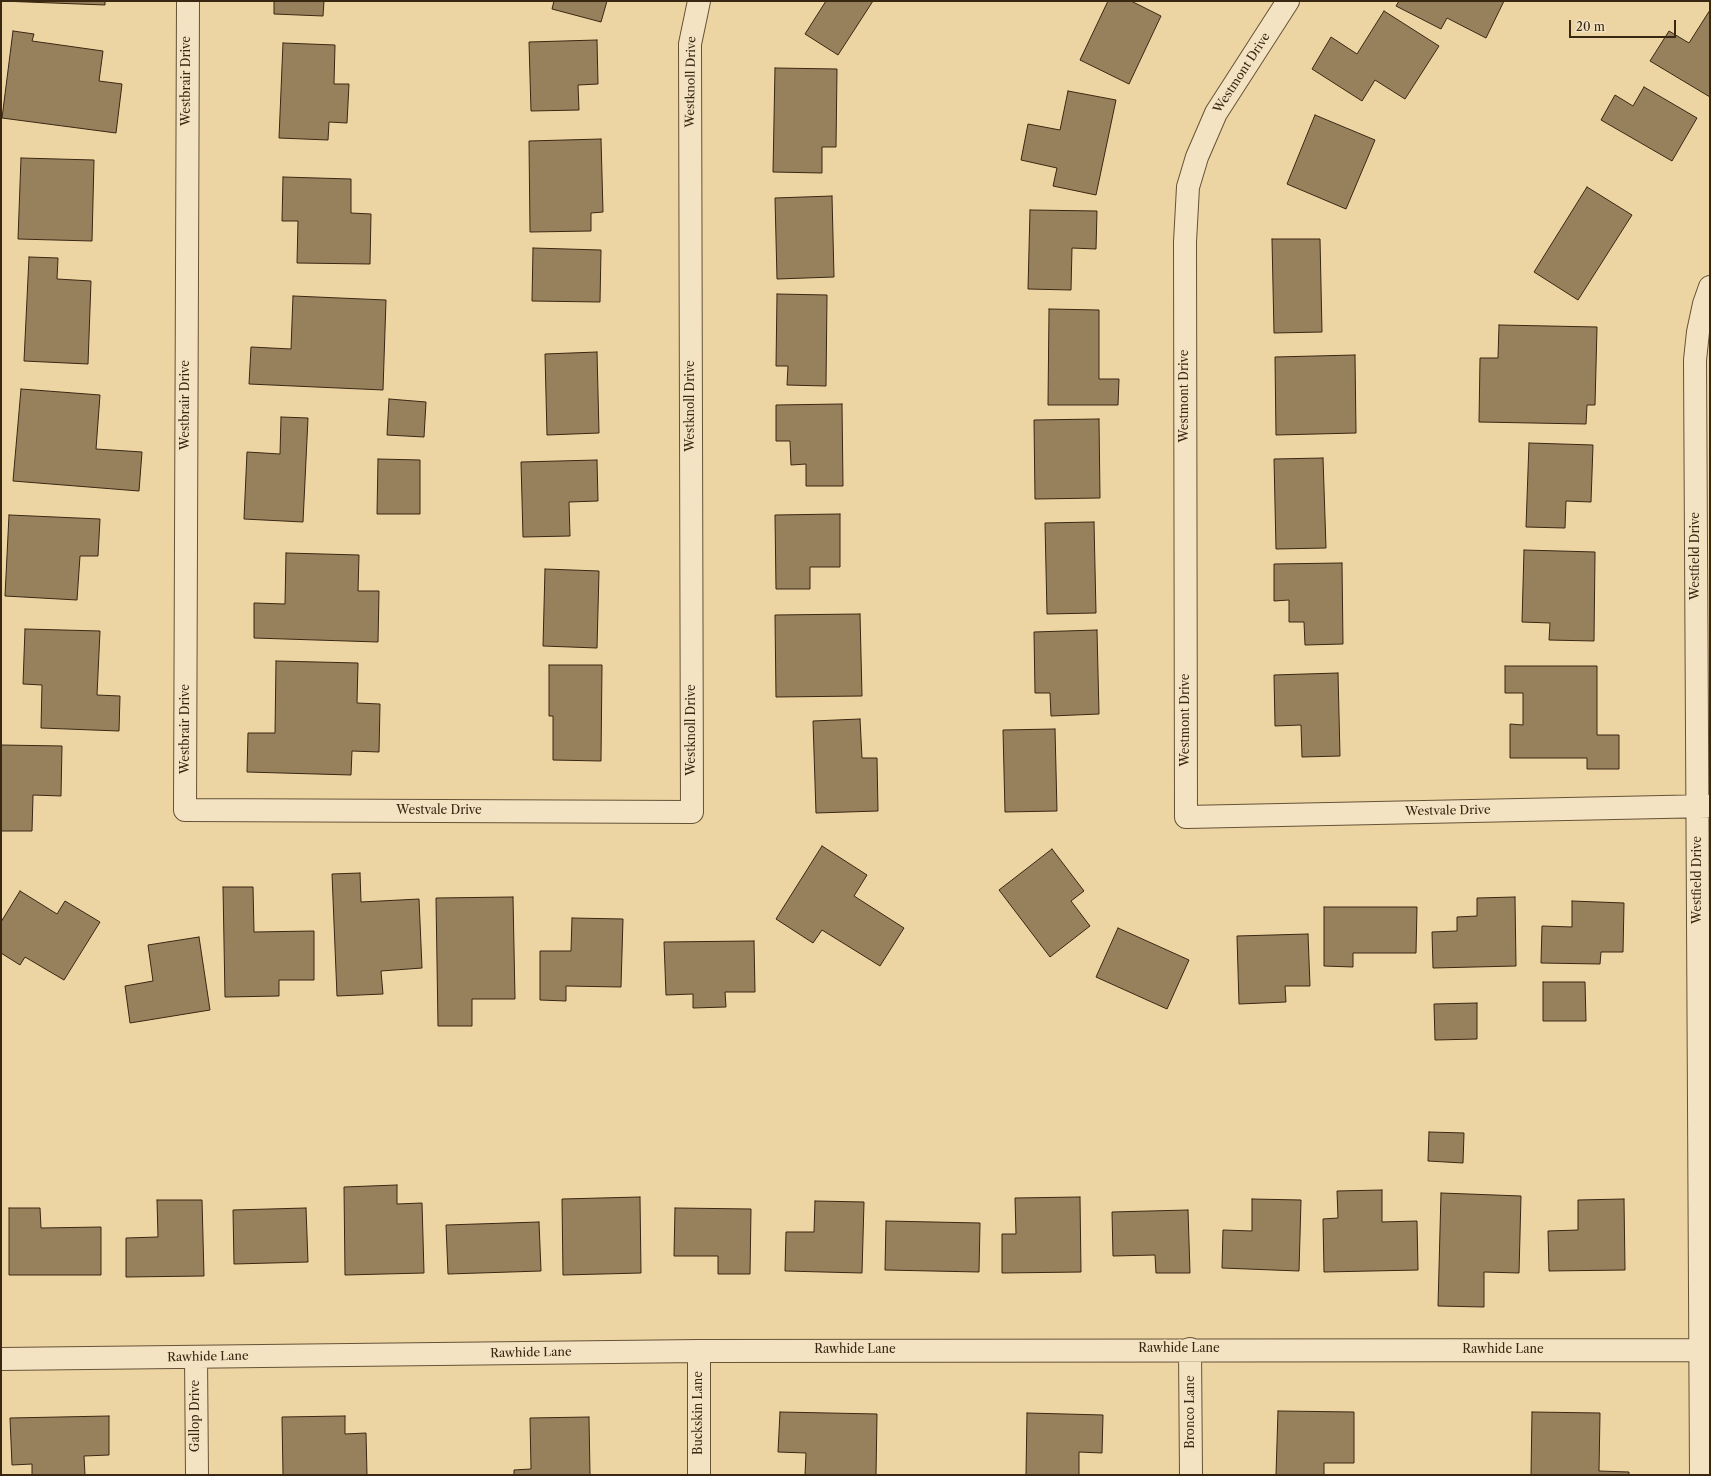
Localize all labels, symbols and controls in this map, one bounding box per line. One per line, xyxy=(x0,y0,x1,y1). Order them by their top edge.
scale bar xyxy=(1571,12,1678,38)
text: 20 m xyxy=(1576,19,1605,34)
street label: Westmont Drive xyxy=(1211,30,1273,116)
street label: Westbrair Drive xyxy=(180,36,194,126)
street label: Westknoll Drive xyxy=(683,36,699,128)
street label: Westmont Drive xyxy=(1178,350,1192,442)
street label: Westbrair Drive xyxy=(179,360,193,450)
street label: Westknoll Drive xyxy=(684,360,698,452)
street label: Westfield Drive xyxy=(1689,512,1703,600)
street label: Westmont Drive xyxy=(1179,674,1193,766)
street label: Westbrair Drive xyxy=(179,684,193,774)
street label: Westknoll Drive xyxy=(685,684,699,776)
street label: Westvale Drive xyxy=(1405,803,1491,819)
street label: Westvale Drive xyxy=(396,804,482,818)
street label: Westfield Drive xyxy=(1691,836,1705,924)
street label: Rawhide Lane xyxy=(1138,1342,1220,1356)
street label: Rawhide Lane xyxy=(814,1343,896,1357)
street label: Rawhide Lane xyxy=(1462,1343,1544,1357)
street label: Rawhide Lane xyxy=(490,1345,572,1361)
street label: Rawhide Lane xyxy=(167,1349,249,1365)
street label: Buckskin Lane xyxy=(692,1371,706,1455)
street label: Bronco Lane xyxy=(1184,1375,1198,1449)
street label: Gallop Drive xyxy=(189,1380,203,1452)

